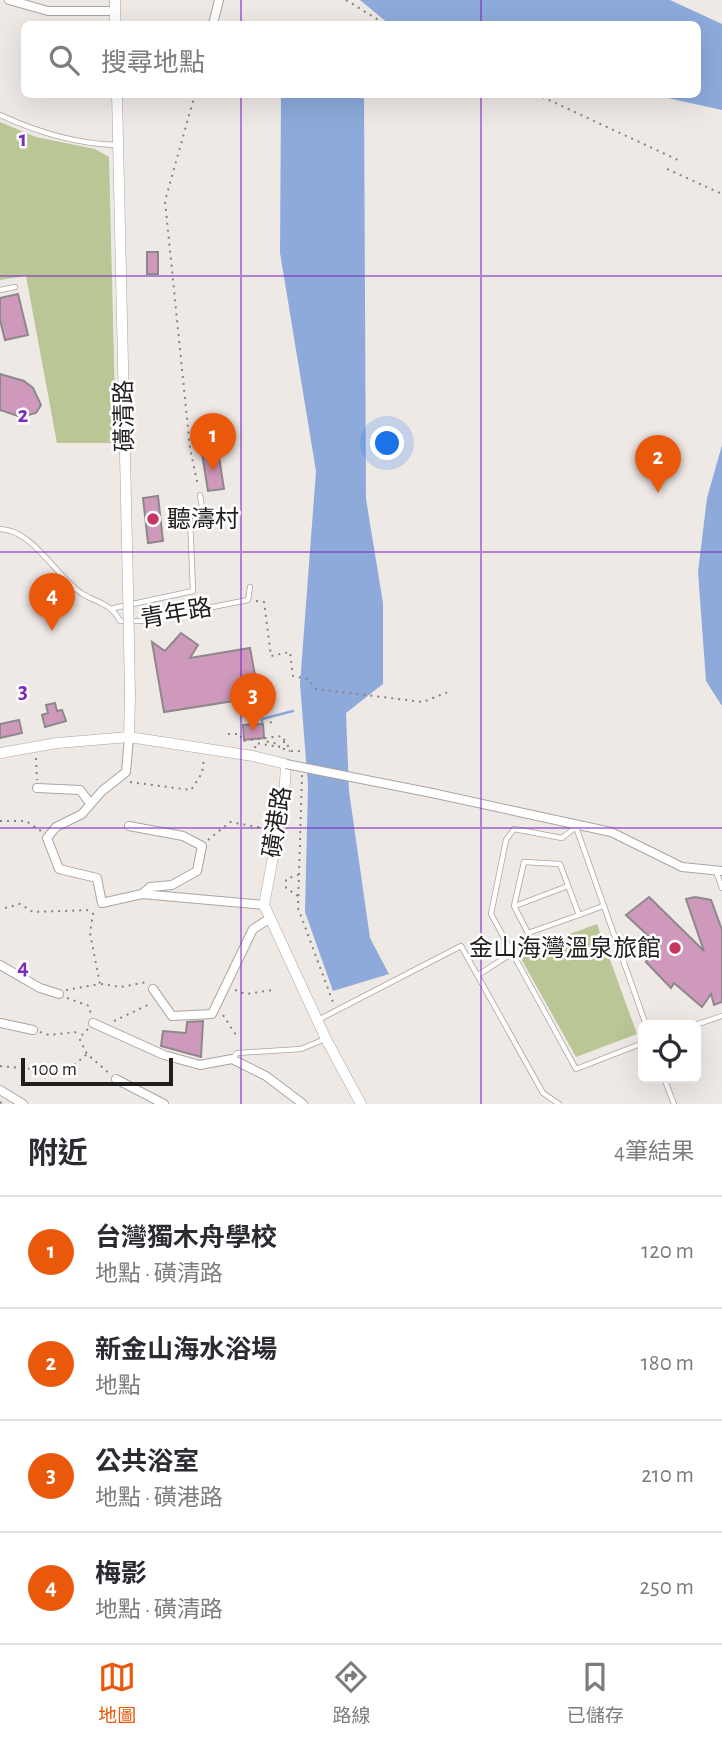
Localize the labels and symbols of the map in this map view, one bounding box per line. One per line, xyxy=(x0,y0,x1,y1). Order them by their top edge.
text: 1 xyxy=(19,128,27,151)
street label: 磺清路 xyxy=(110,380,138,452)
text: 2 xyxy=(18,404,29,427)
pin: 1 xyxy=(190,413,236,471)
your location xyxy=(370,426,404,460)
pin: 2 xyxy=(635,435,681,493)
place label: 聽濤村 xyxy=(167,506,239,532)
marker: 聽濤村 xyxy=(145,511,161,527)
pin: 4 xyxy=(29,573,75,631)
street label: 青年路 xyxy=(138,594,214,632)
pin: 3 xyxy=(230,673,276,731)
text: 3 xyxy=(18,680,28,703)
street label: 磺港路 xyxy=(259,784,295,860)
place label: 金山海灣溫泉旅館 xyxy=(469,935,661,961)
marker: 金山海灣溫泉旅館 xyxy=(667,940,683,956)
text: 4 xyxy=(17,956,29,979)
scale bar xyxy=(21,1055,173,1087)

